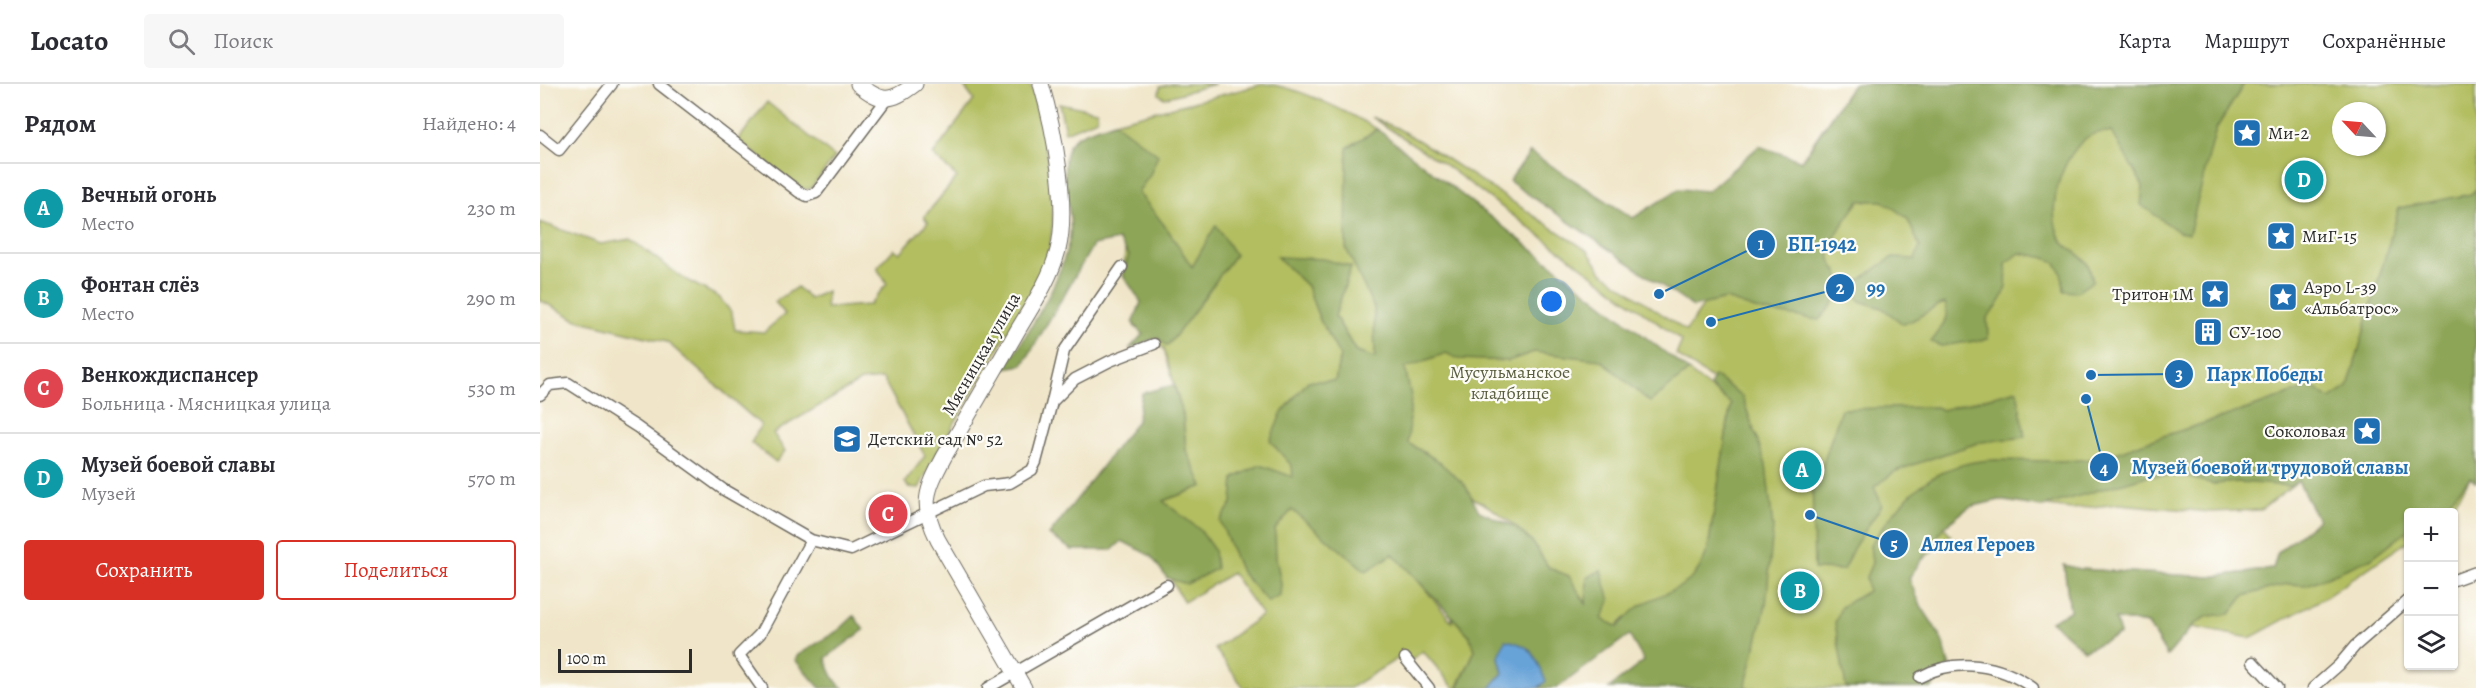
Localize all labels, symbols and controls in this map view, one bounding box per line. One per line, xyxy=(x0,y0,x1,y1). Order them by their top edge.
search box xyxy=(144,14,564,68)
text: Locato xyxy=(30,22,108,60)
icon: search xyxy=(165,25,198,58)
text: Поиск xyxy=(213,26,274,56)
text: Карта xyxy=(2118,27,2171,55)
text: Маршрут xyxy=(2204,27,2289,55)
text: Сохранённые xyxy=(2322,27,2446,55)
north arrow xyxy=(2332,102,2386,156)
text: Рядом xyxy=(24,106,96,141)
text: Найдено: 4 xyxy=(422,110,516,137)
place icon: Ми-2 xyxy=(2231,117,2263,149)
place label: Ми-2 xyxy=(2268,121,2309,145)
pin: D xyxy=(2284,158,2324,202)
text: Вечный огонь xyxy=(81,180,216,210)
text: A xyxy=(37,195,50,222)
text: 230 m xyxy=(467,195,516,222)
text: Место xyxy=(81,210,134,237)
place icon: МиГ-15 xyxy=(2265,220,2297,252)
place label: МиГ-15 xyxy=(2302,224,2357,248)
callout: БП-1942 xyxy=(1746,225,1869,263)
text: БП-1942 xyxy=(1788,231,1857,258)
text: 1 xyxy=(1758,232,1765,256)
callout: 99 xyxy=(1825,269,1898,307)
text: Фонтан слёз xyxy=(81,270,199,300)
text: 99 xyxy=(1867,275,1885,302)
place label: Аэро L-39 «Альбатрос» xyxy=(2303,275,2399,320)
text: 2 xyxy=(1836,276,1845,300)
place icon: Тритон 1М xyxy=(2199,278,2231,310)
place icon: Аэро L-39 «Альбатрос» xyxy=(2267,281,2299,313)
place label: Тритон 1М xyxy=(2112,282,2194,306)
text: B xyxy=(37,285,50,312)
text: 290 m xyxy=(466,285,516,312)
your location xyxy=(1537,287,1566,316)
street label: Мясницкая улица xyxy=(936,288,1026,420)
text: Место xyxy=(81,300,134,327)
building icon: СУ-100 xyxy=(2192,316,2224,348)
place label: СУ-100 xyxy=(2229,320,2281,344)
callout: Парк Победы xyxy=(2164,355,2335,393)
text: Венкождиспансер xyxy=(81,360,258,390)
park label: Мусульманское кладбище xyxy=(1450,360,1570,405)
text: Парк Победы xyxy=(2207,361,2323,388)
text: 3 xyxy=(2175,362,2183,386)
text: C xyxy=(37,375,50,402)
text: 530 m xyxy=(468,375,516,402)
text: Больница · Мясницкая улица xyxy=(81,390,331,417)
place icon: Соколовая xyxy=(2351,415,2383,447)
place label: Соколовая xyxy=(2264,419,2346,443)
school or university icon: Детский сад № 52 xyxy=(831,423,863,455)
place label: Детский сад № 52 xyxy=(868,427,1003,451)
pin: A xyxy=(1782,448,1822,492)
callout: Музей боевой и трудовой славы xyxy=(2089,448,2420,486)
text: Музей боевой славы xyxy=(81,450,276,480)
text: Музей боевой и трудовой славы xyxy=(2131,454,2409,481)
text: 4 xyxy=(2100,456,2109,480)
text: D xyxy=(37,465,50,492)
text: 570 m xyxy=(468,465,516,492)
text: Музей xyxy=(81,480,136,507)
pin: C xyxy=(868,492,908,536)
map controls xyxy=(2404,508,2458,670)
button: + xyxy=(2404,508,2458,562)
callout: Аллея Героев xyxy=(1879,525,2047,563)
text: Аллея Героев xyxy=(1920,531,2035,558)
text: 5 xyxy=(1890,532,1898,556)
button: Сохранить xyxy=(24,540,264,600)
button: Поделиться xyxy=(276,540,516,600)
button: − xyxy=(2404,562,2458,616)
pin: B xyxy=(1780,568,1820,614)
button: layers xyxy=(2404,616,2458,670)
scale bar xyxy=(558,646,692,674)
text: 100 m xyxy=(567,648,606,670)

